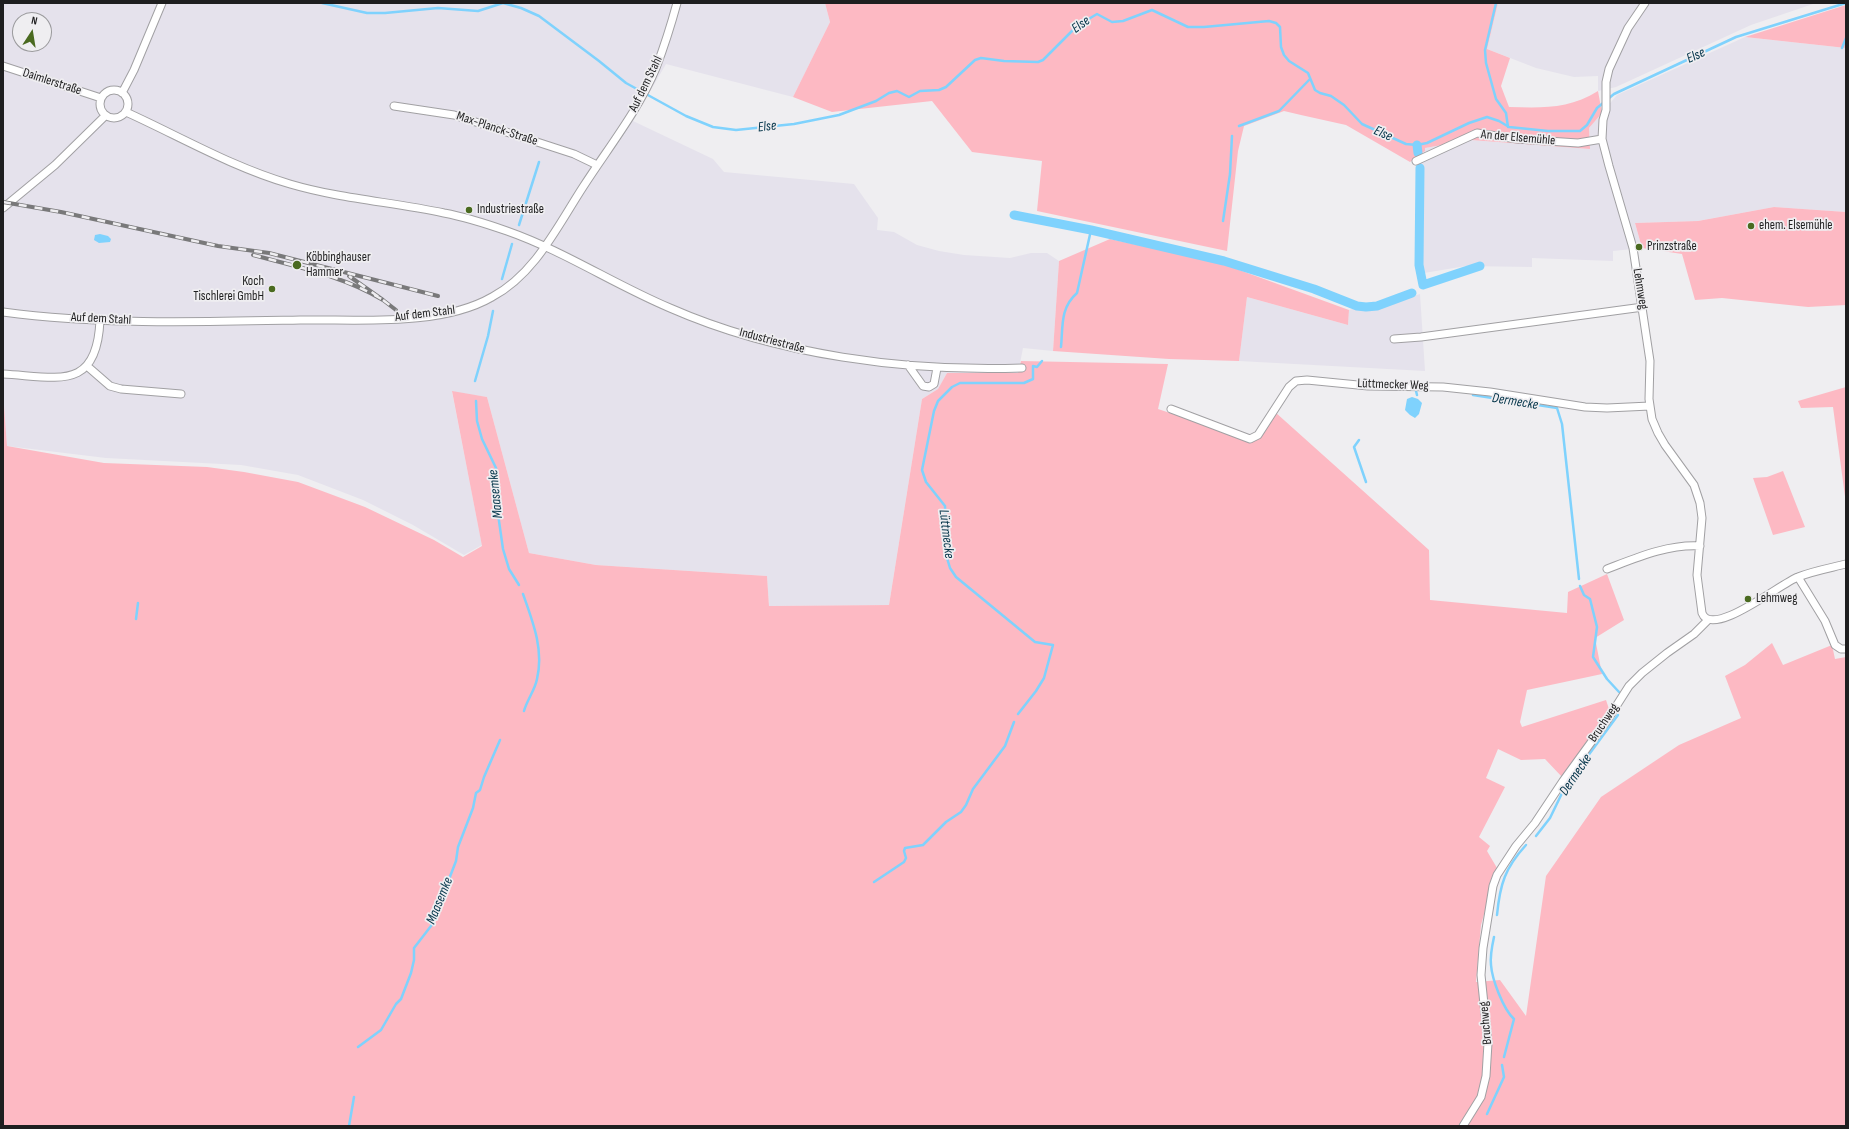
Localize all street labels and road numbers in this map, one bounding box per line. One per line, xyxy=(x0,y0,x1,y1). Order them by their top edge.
street label: Auf dem Stahl xyxy=(626,53,666,115)
street label: Daimlerstraße xyxy=(21,65,83,99)
street label: Max-Planck-Straße xyxy=(454,109,540,149)
street label: An der Elsemühle xyxy=(1480,127,1556,149)
street label: Lehmweg xyxy=(1629,267,1651,311)
street label: Auf dem Stahl xyxy=(394,303,456,325)
street label: Auf dem Stahl xyxy=(70,310,132,328)
street label: Industriestraße xyxy=(738,325,806,357)
street label: Lüttmecker Weg xyxy=(1357,376,1429,394)
street label: Bruchweg xyxy=(1585,701,1623,745)
street label: Bruchweg xyxy=(1476,1001,1496,1045)

